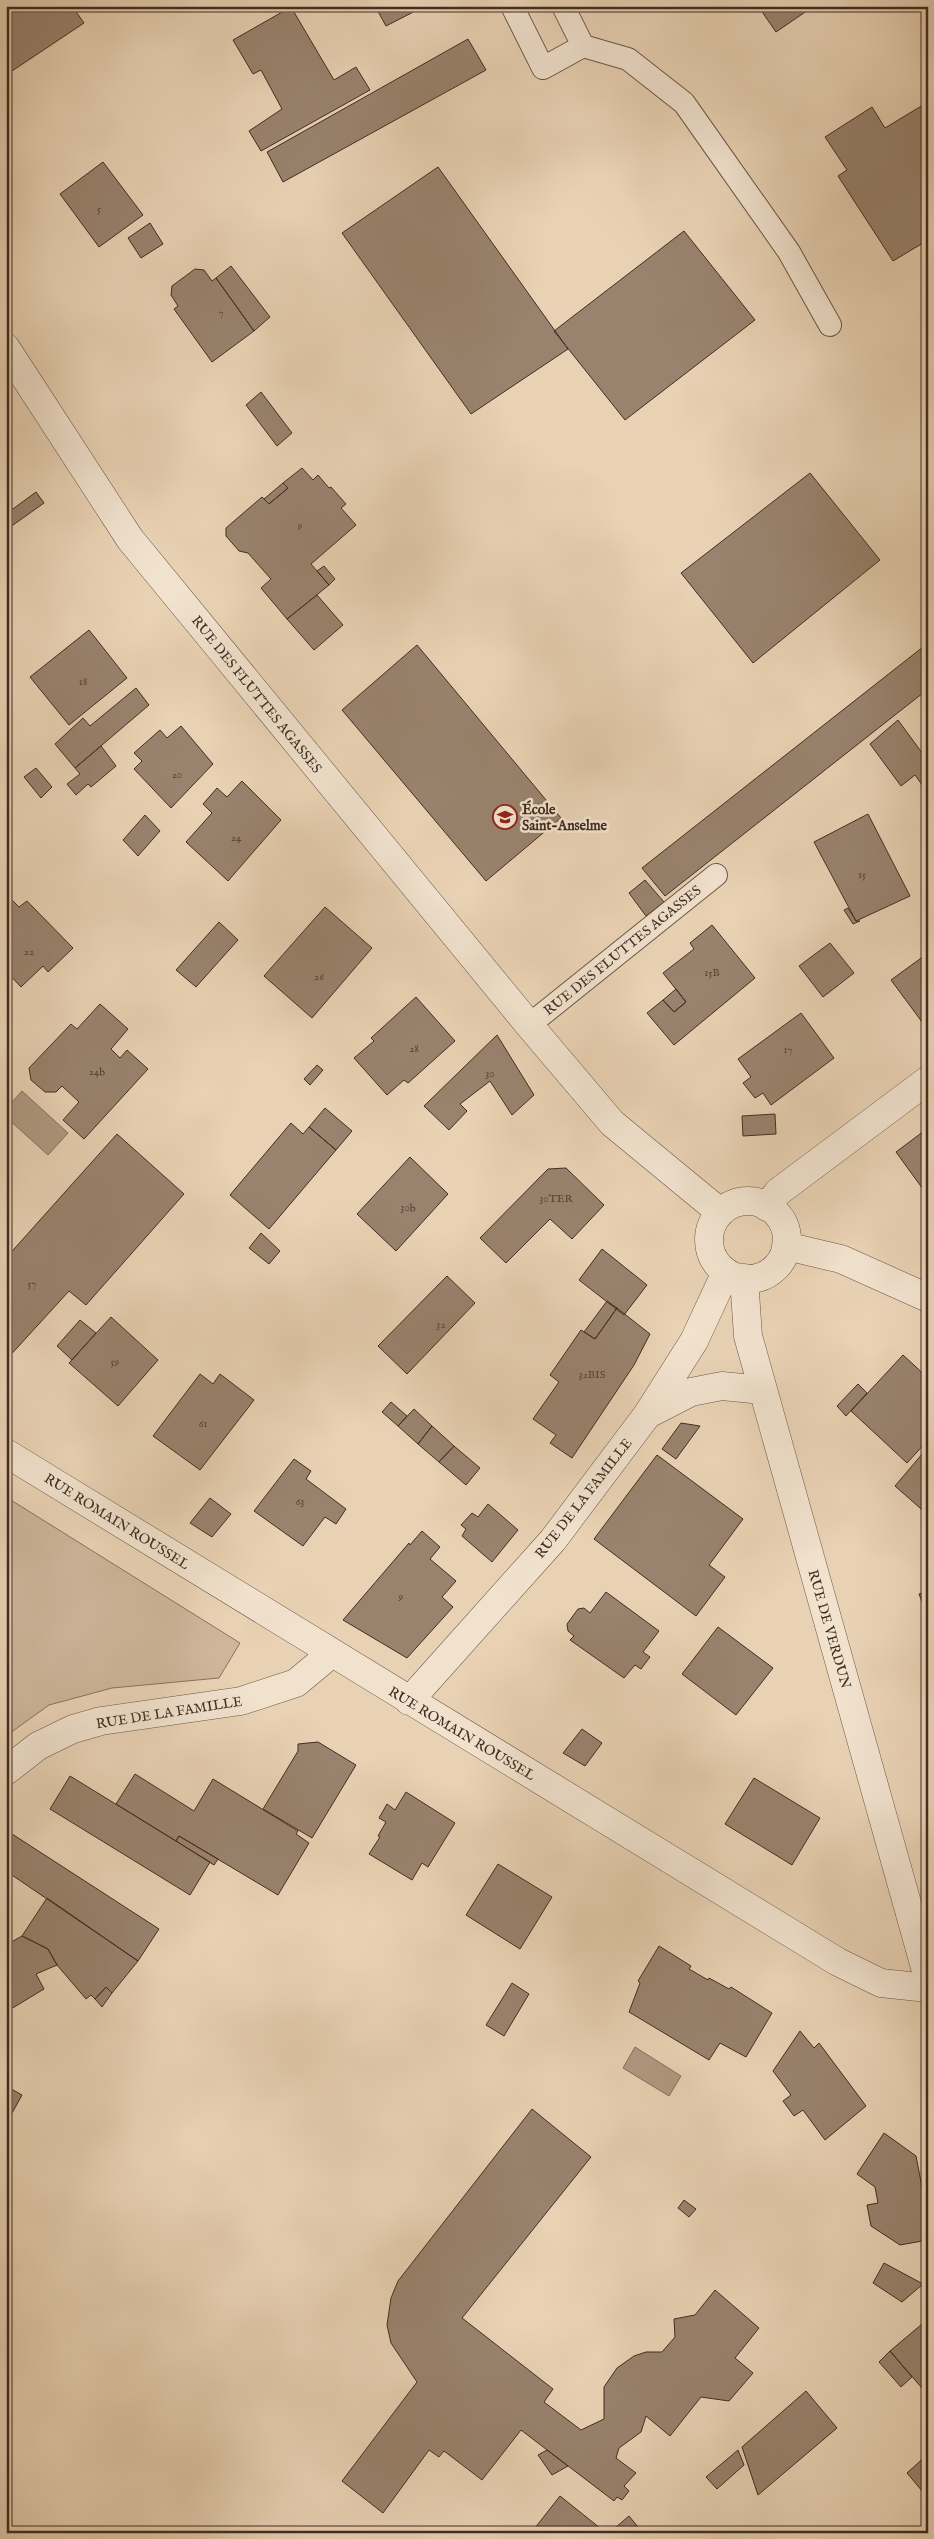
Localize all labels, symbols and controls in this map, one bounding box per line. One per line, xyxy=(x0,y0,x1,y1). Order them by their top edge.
house number: 5 xyxy=(97,202,101,216)
house number: 7 xyxy=(218,306,224,320)
house number: 9 xyxy=(297,519,303,533)
street label: RUE DES FLUTTES AGASSES xyxy=(187,612,325,777)
house number: 18 xyxy=(79,675,87,689)
house number: 20 xyxy=(172,768,182,782)
place label: École Saint-Anselme xyxy=(522,800,608,835)
school or university icon: École Saint-Anselme xyxy=(492,804,518,830)
house number: 24 xyxy=(231,831,242,845)
house number: 15 xyxy=(858,868,866,882)
street label: RUE DES FLUTTES AGASSES xyxy=(540,882,705,1020)
house number: 22 xyxy=(24,945,34,959)
house number: 15B xyxy=(704,966,720,980)
house number: 26 xyxy=(314,970,324,984)
house number: 28 xyxy=(409,1042,419,1056)
house number: 17 xyxy=(783,1043,793,1057)
house number: 24b xyxy=(89,1065,105,1079)
house number: 30 xyxy=(485,1067,495,1081)
house number: 30TER xyxy=(539,1192,573,1206)
house number: 30b xyxy=(400,1201,416,1215)
house number: 57 xyxy=(27,1277,37,1291)
house number: 32 xyxy=(436,1318,446,1332)
house number: 59 xyxy=(111,1355,120,1369)
house number: 32BIS xyxy=(579,1368,606,1382)
house number: 61 xyxy=(199,1417,207,1431)
street label: RUE DE LA FAMILLE xyxy=(531,1435,637,1562)
street label: RUE ROMAIN ROUSSEL xyxy=(40,1470,193,1574)
house number: 63 xyxy=(296,1495,304,1509)
street label: RUE DE VERDUN xyxy=(803,1568,855,1691)
house number: 9 xyxy=(398,1590,404,1604)
street label: RUE ROMAIN ROUSSEL xyxy=(385,1683,538,1785)
street label: RUE DE LA FAMILLE xyxy=(95,1692,244,1733)

